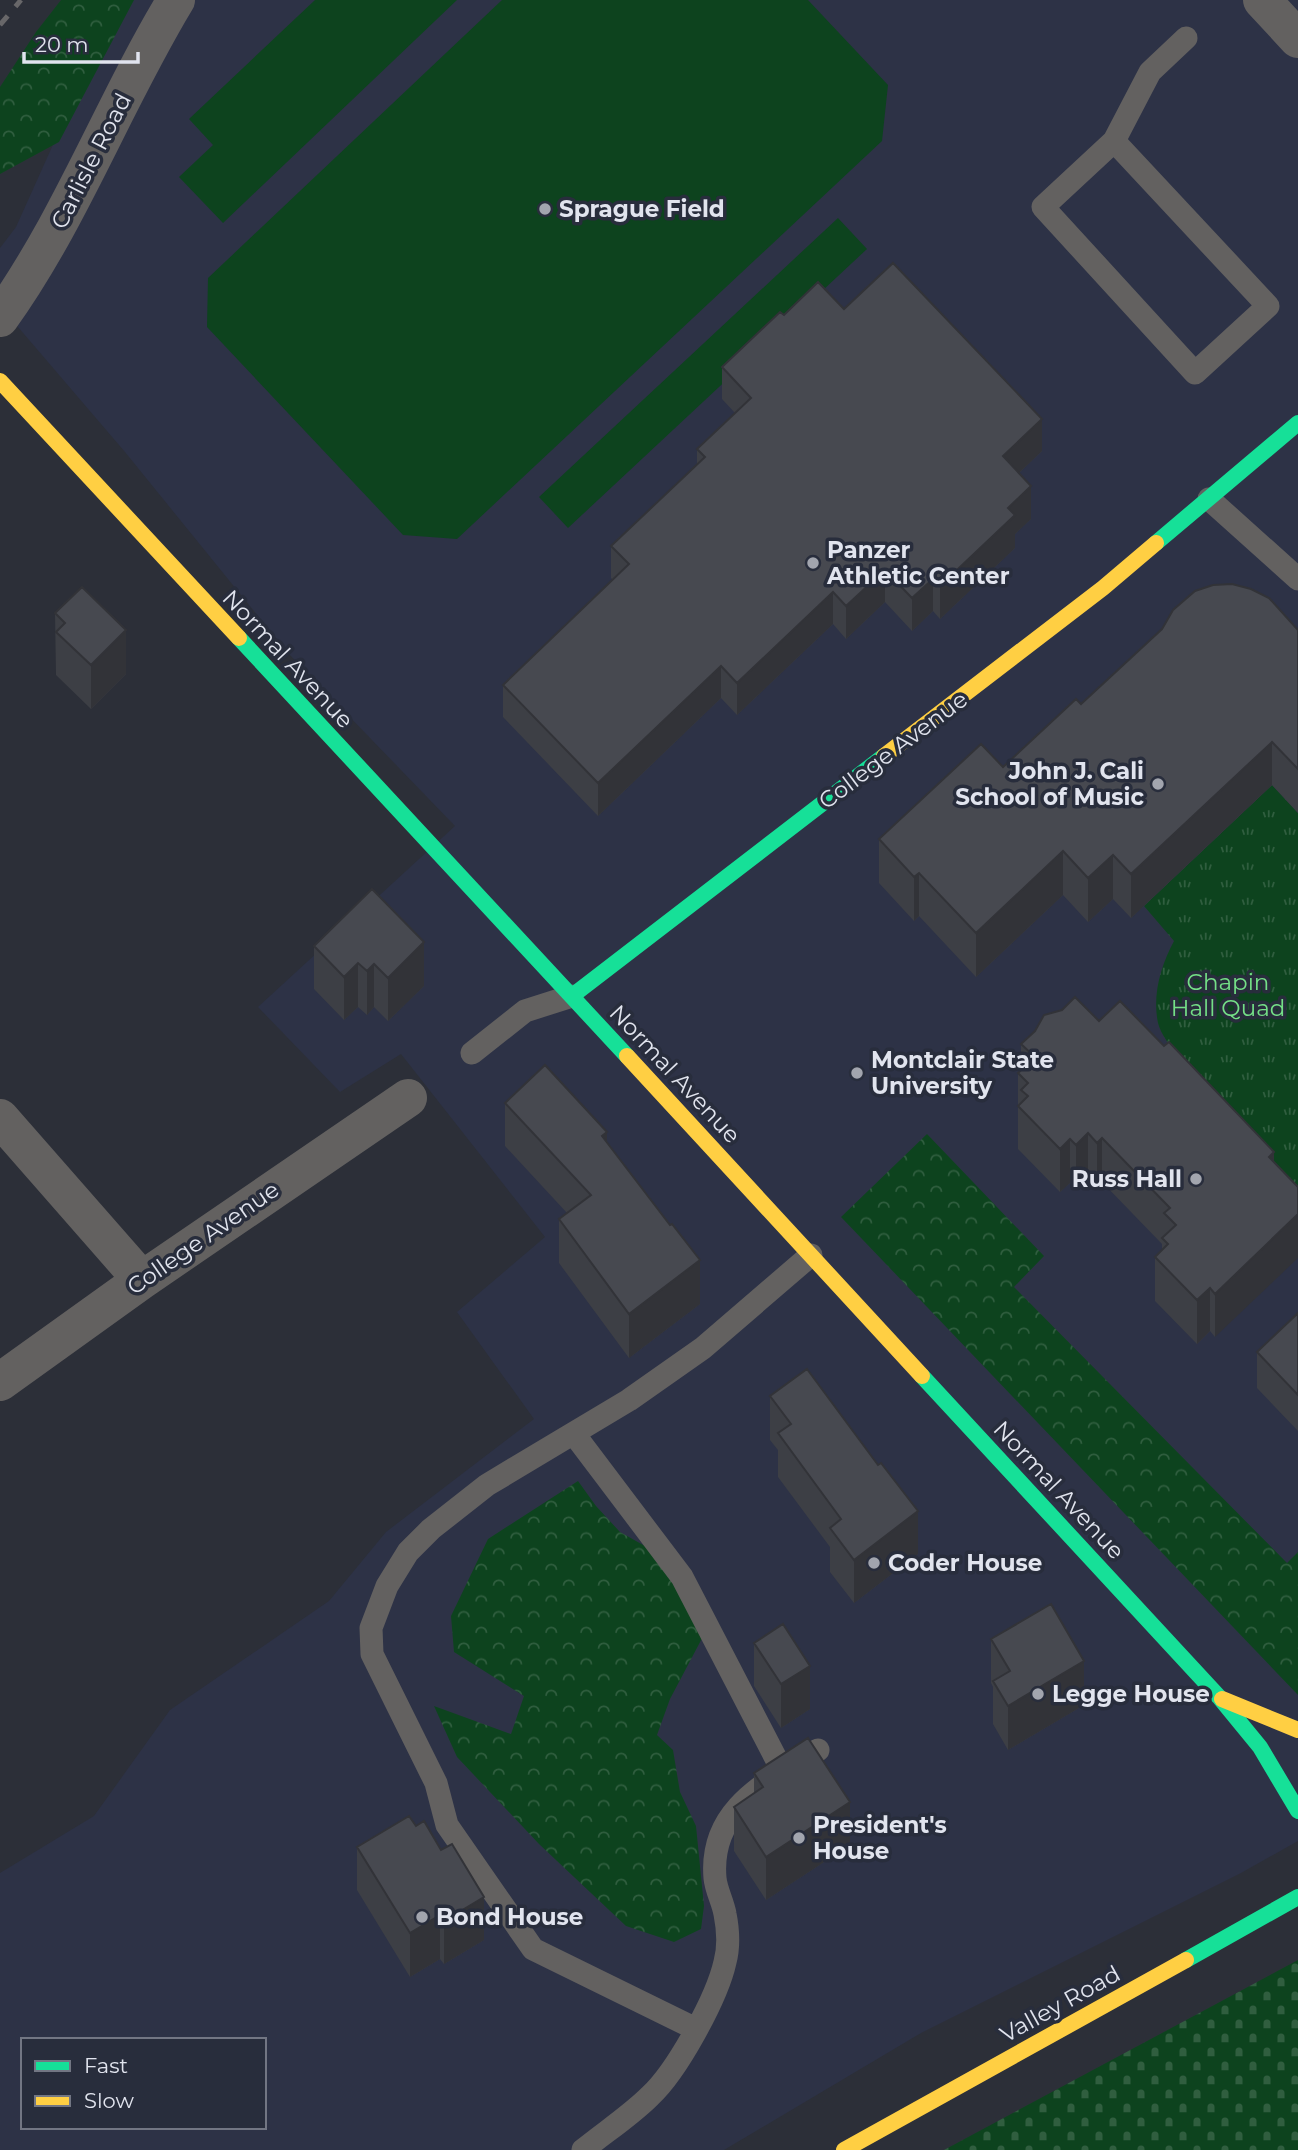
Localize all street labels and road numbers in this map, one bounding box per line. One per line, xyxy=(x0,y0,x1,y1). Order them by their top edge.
street label: Carlisle Road xyxy=(45,88,137,234)
street label: Normal Avenue xyxy=(217,584,359,734)
street label: College Avenue xyxy=(813,685,973,815)
street label: Normal Avenue xyxy=(604,999,746,1149)
street label: College Avenue xyxy=(122,1175,284,1301)
street label: Normal Avenue xyxy=(988,1415,1130,1565)
street label: Valley Road xyxy=(995,1959,1125,2049)

